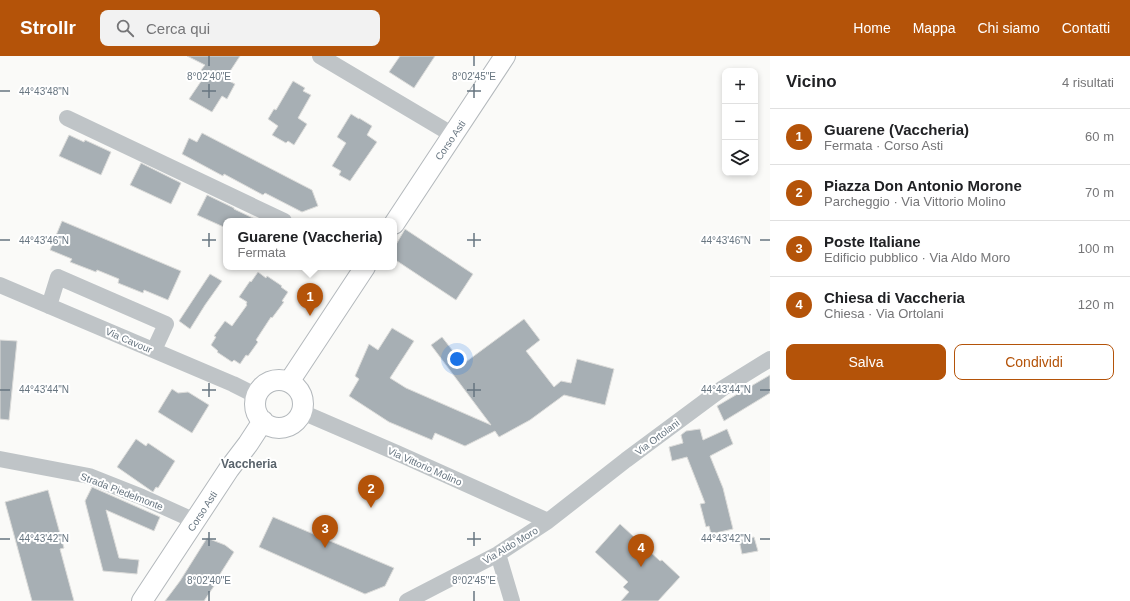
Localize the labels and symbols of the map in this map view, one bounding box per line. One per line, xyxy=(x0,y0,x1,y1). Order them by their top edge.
text: 8°02'40"E xyxy=(187,71,231,82)
text: 8°02'45"E xyxy=(452,71,496,82)
text: 44°43'48"N xyxy=(19,86,69,97)
street label: Corso Asti xyxy=(433,118,468,162)
text: 44°43'46"N xyxy=(19,235,69,246)
text: 44°43'46"N xyxy=(701,235,751,246)
pin: 1 xyxy=(297,283,323,316)
street label: Via Cavour xyxy=(104,326,154,355)
your location xyxy=(447,349,467,369)
text: 44°43'44"N xyxy=(19,384,69,395)
text: 44°43'44"N xyxy=(701,384,751,395)
street label: Via Ortolani xyxy=(633,417,681,457)
street label: Via Vittorio Molino xyxy=(386,445,464,488)
district label: Vaccheria xyxy=(221,457,277,471)
street label: Strada Piedelmonte xyxy=(79,471,165,512)
pin: 2 xyxy=(358,475,384,508)
street label: Corso Asti xyxy=(185,489,219,533)
pin: 3 xyxy=(312,515,338,548)
street label: Via Aldo Moro xyxy=(481,525,540,566)
text: 44°43'42"N xyxy=(19,533,69,544)
text: 44°43'42"N xyxy=(701,533,751,544)
pin: 4 xyxy=(628,534,654,567)
text: 8°02'40"E xyxy=(187,575,231,586)
text: 8°02'45"E xyxy=(452,575,496,586)

